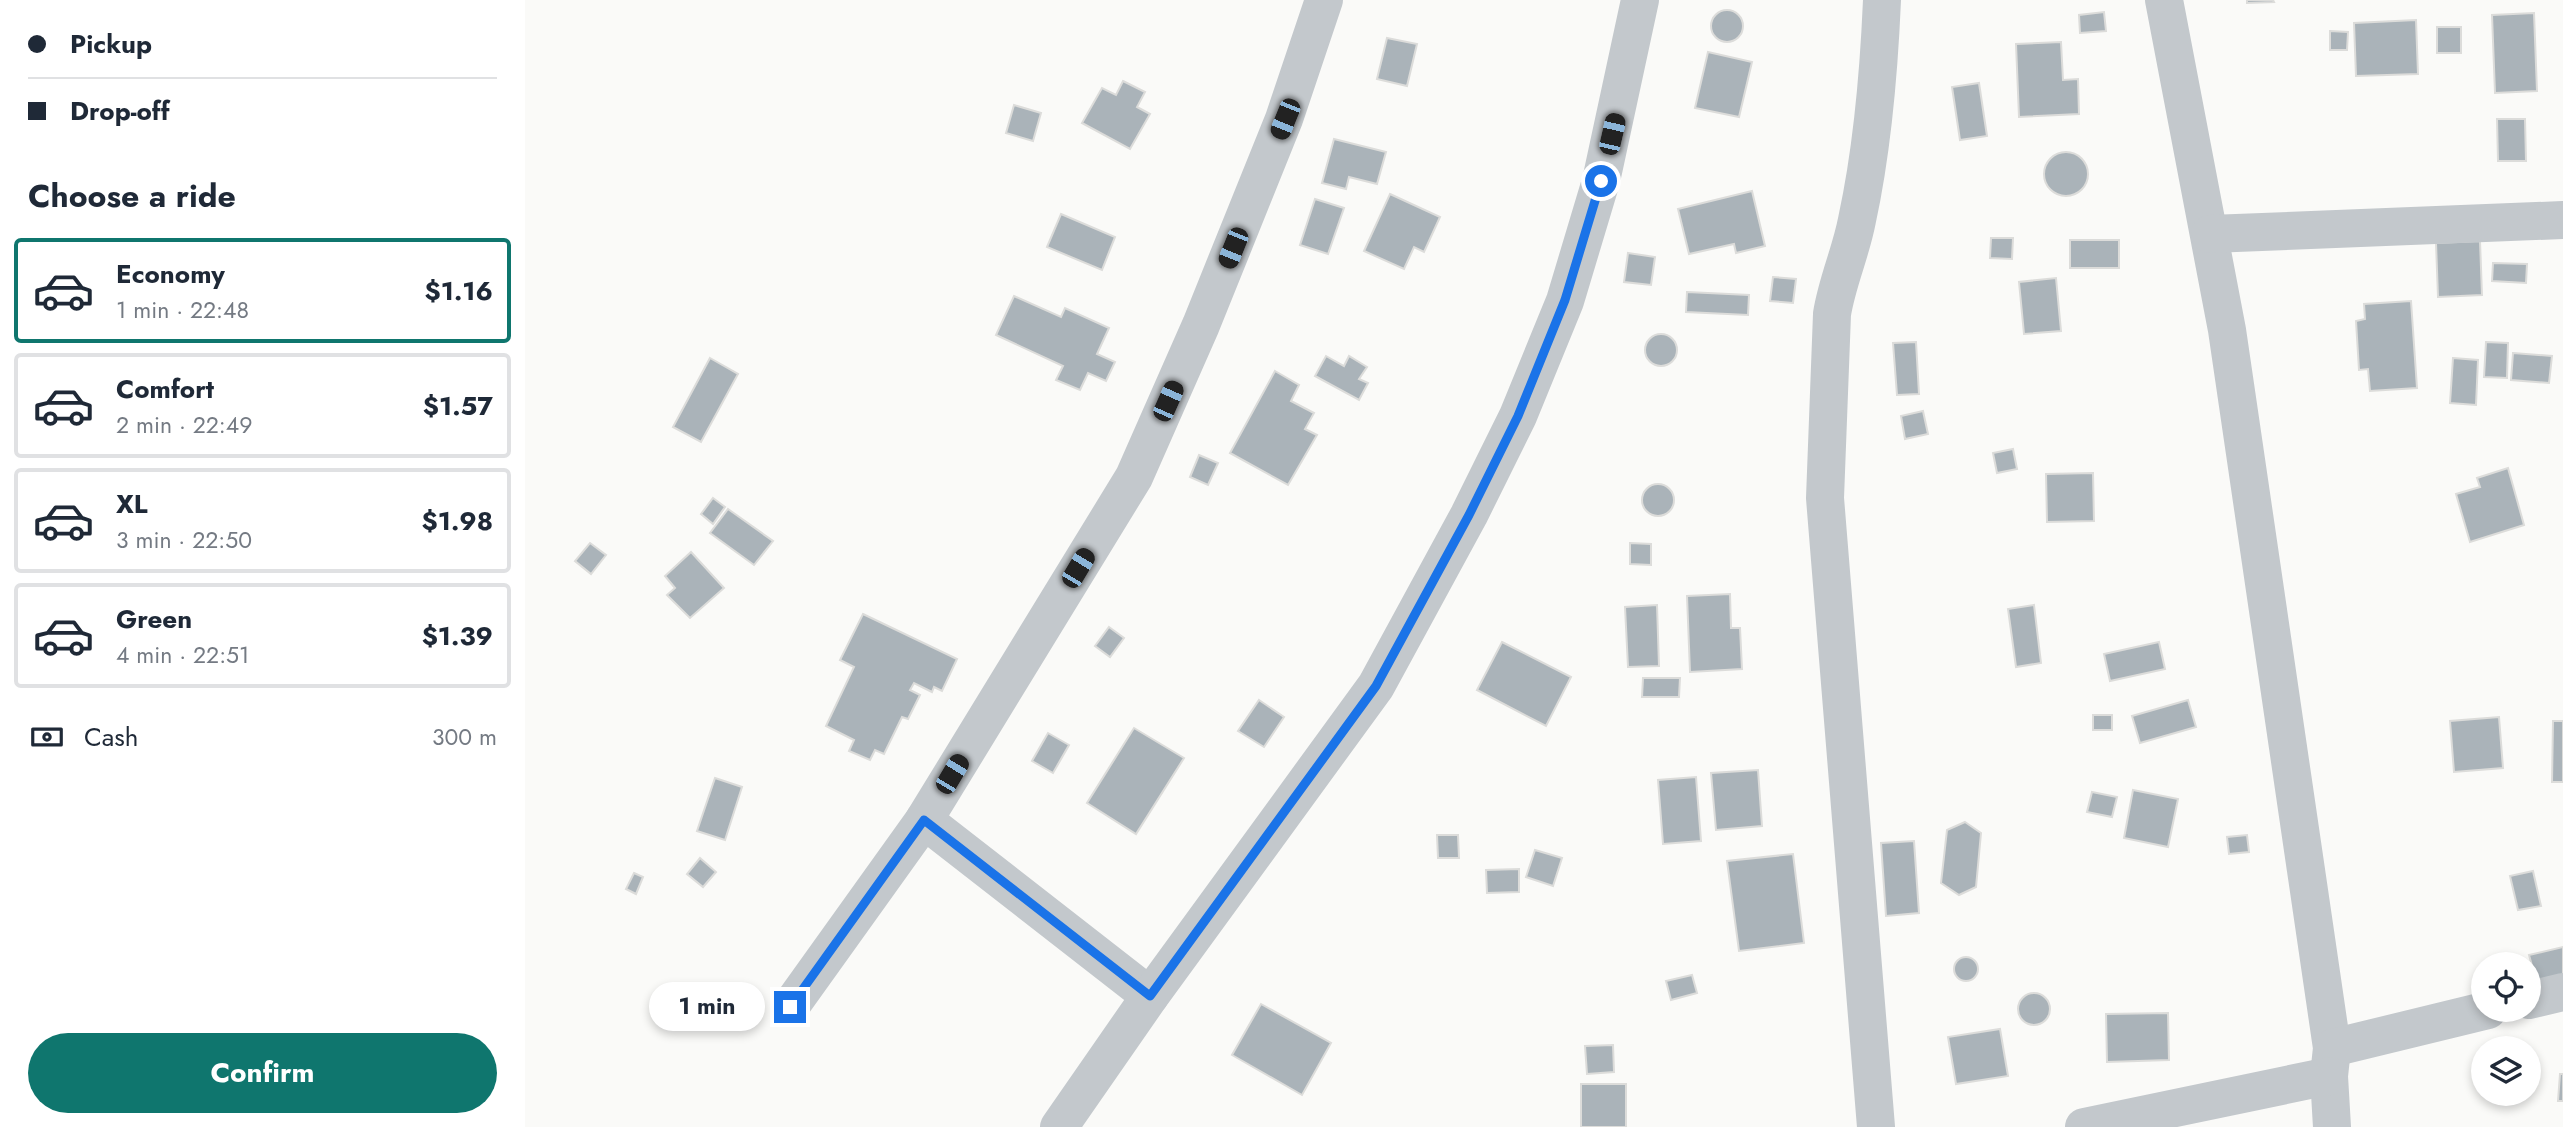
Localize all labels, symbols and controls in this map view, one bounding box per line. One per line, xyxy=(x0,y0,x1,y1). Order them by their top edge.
text: Pickup xyxy=(70,25,152,63)
text: Drop-off xyxy=(70,92,170,130)
car xyxy=(1268,96,1303,142)
car xyxy=(1598,111,1627,157)
route start xyxy=(1585,165,1617,197)
text: Choose a ride xyxy=(28,173,236,219)
car xyxy=(1216,225,1251,271)
text: Economy xyxy=(116,255,225,293)
icon: car xyxy=(32,259,95,322)
text: $1.16 xyxy=(425,272,493,310)
text: 1 min · 22:48 xyxy=(116,293,249,327)
text: Comfort xyxy=(116,370,214,408)
icon: car xyxy=(32,374,95,437)
car xyxy=(1150,378,1187,424)
text: $1.57 xyxy=(423,387,493,425)
text: 2 min · 22:49 xyxy=(116,408,252,442)
text: XL xyxy=(116,485,148,523)
icon: car xyxy=(32,489,95,552)
text: $1.98 xyxy=(422,502,493,540)
text: 3 min · 22:50 xyxy=(116,523,252,557)
car xyxy=(1059,545,1098,591)
text: Green xyxy=(116,600,192,638)
icon: car xyxy=(32,604,95,667)
text: $1.39 xyxy=(422,617,493,655)
text: 4 min · 22:51 xyxy=(116,638,249,672)
icon: cash xyxy=(28,718,66,756)
text: Cash xyxy=(84,718,138,756)
text: 300 m xyxy=(432,720,497,754)
car xyxy=(933,751,972,797)
map controls xyxy=(2471,952,2541,1106)
button: locate xyxy=(2471,952,2541,1022)
callout: 1 min xyxy=(650,982,765,1032)
text: 1 min xyxy=(678,989,736,1023)
route end xyxy=(774,991,806,1023)
button: Confirm xyxy=(28,1033,497,1113)
button: layers xyxy=(2471,1036,2541,1106)

